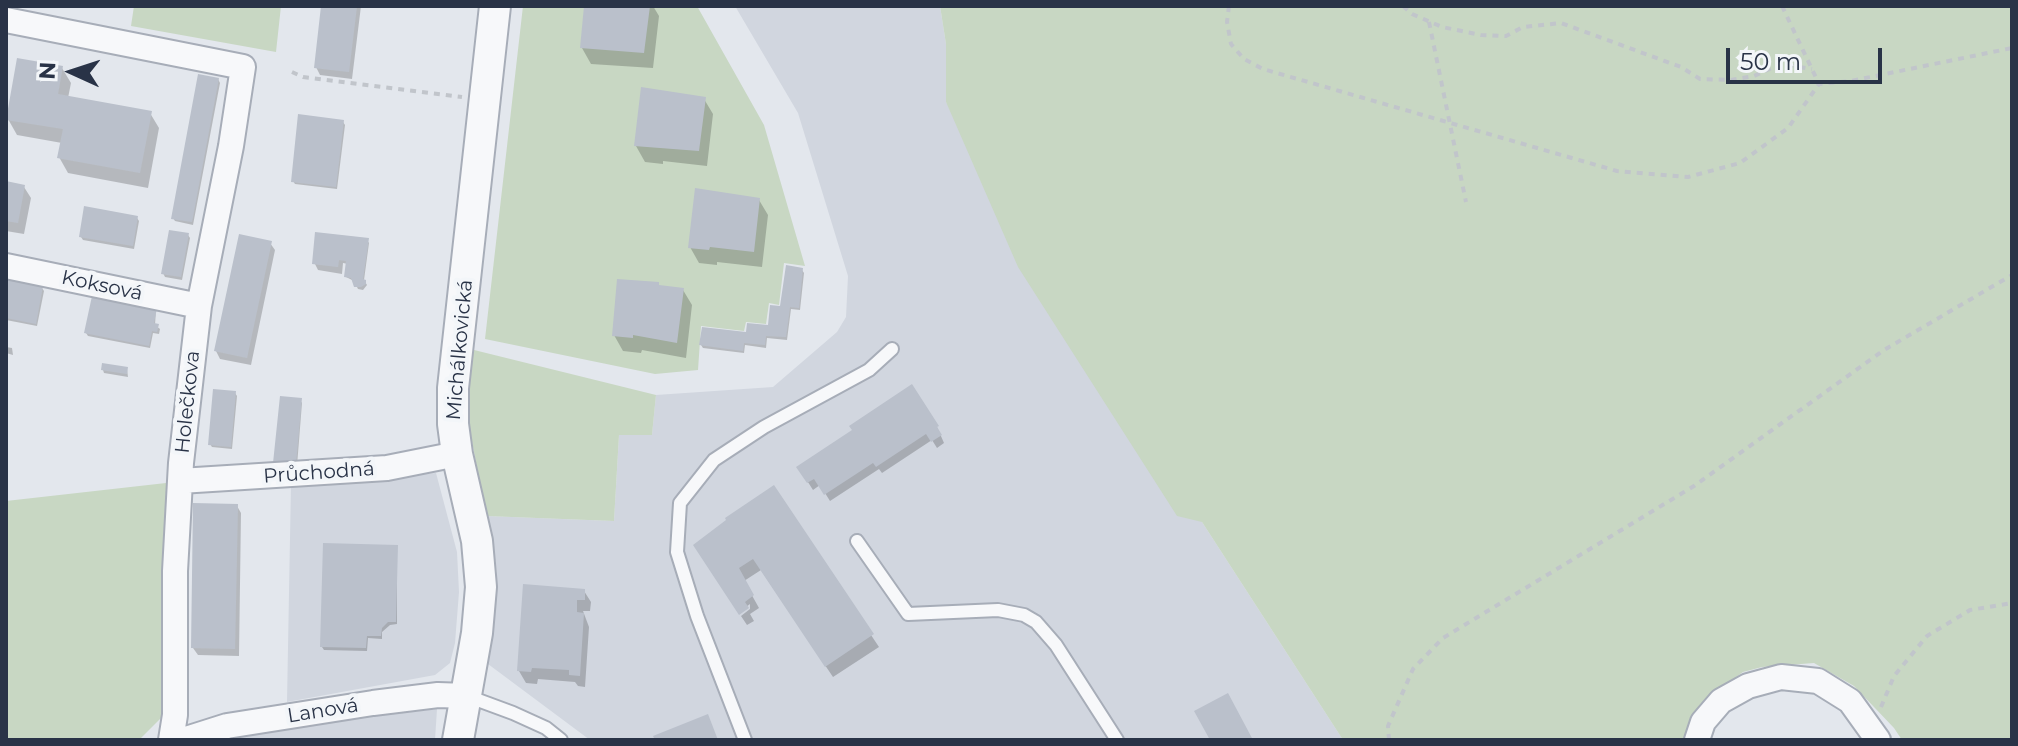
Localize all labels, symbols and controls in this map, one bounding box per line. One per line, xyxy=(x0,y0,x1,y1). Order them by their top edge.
north arrow xyxy=(32,32,112,112)
scale bar xyxy=(1730,32,1886,82)
text: 50 m xyxy=(1740,47,1801,76)
text: N xyxy=(34,61,61,80)
street label: Koksová xyxy=(59,266,145,306)
street label: Michálkovická xyxy=(442,279,478,421)
street label: Holečkova xyxy=(171,349,205,455)
street label: Průchodná xyxy=(263,457,375,489)
street label: Lanová xyxy=(286,694,360,728)

